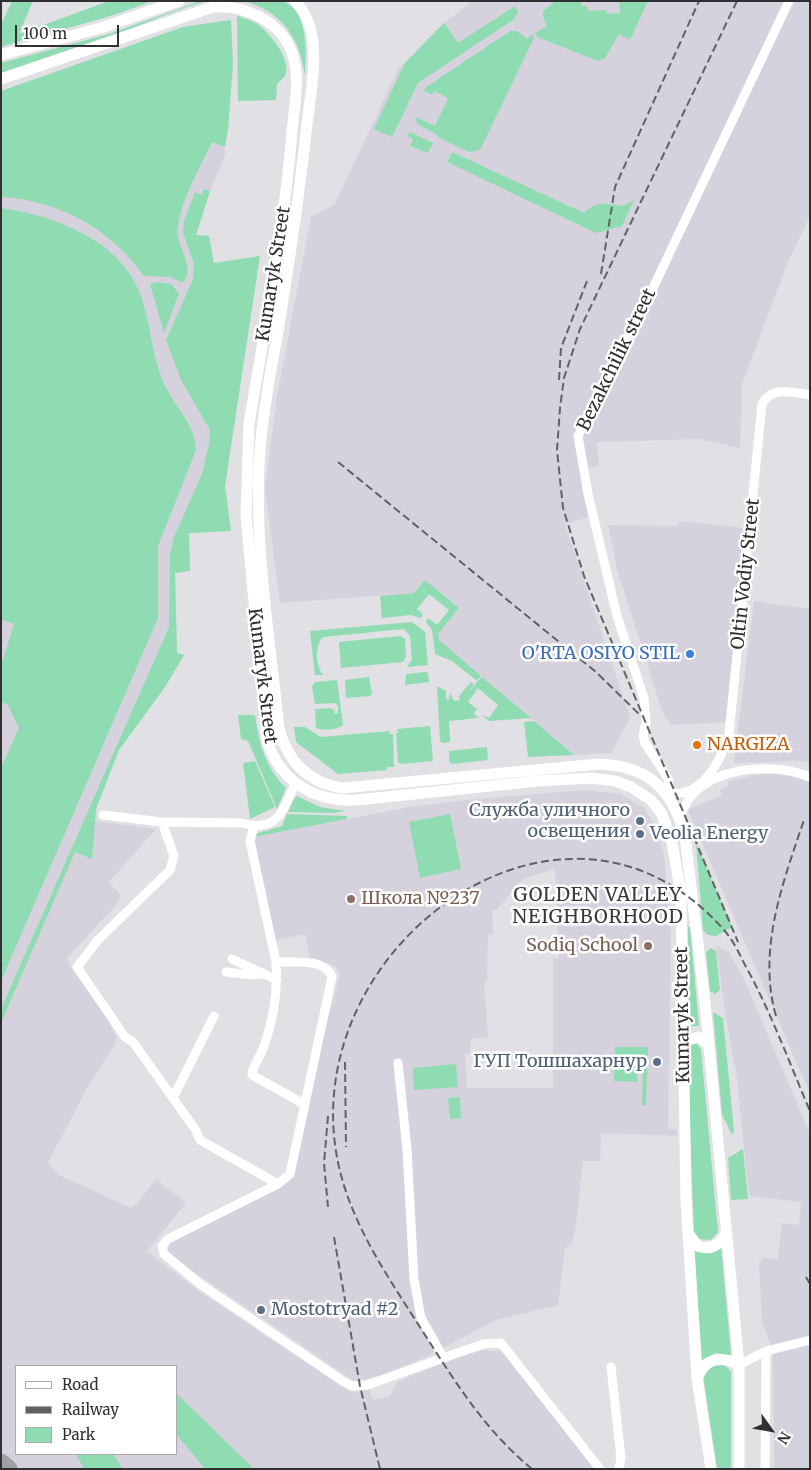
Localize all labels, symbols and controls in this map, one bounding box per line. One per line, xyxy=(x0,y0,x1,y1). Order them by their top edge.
scale bar xyxy=(18,15,121,47)
text: 100 m xyxy=(23,24,67,43)
street label: Kumaryk Street xyxy=(253,205,295,343)
street label: Bezakchilik street xyxy=(573,285,661,435)
street label: Oltin Vodiy Street xyxy=(727,497,765,651)
street label: Kumaryk Street xyxy=(243,607,281,745)
place label: O'RTA OSIYO STIL xyxy=(522,643,680,665)
marker: O'RTA OSIYO STIL xyxy=(684,648,696,660)
place label: NARGIZA xyxy=(707,734,790,756)
marker: NARGIZA xyxy=(691,739,703,751)
place label: Служба уличного освещения xyxy=(469,800,630,842)
marker: Служба уличного освещения xyxy=(634,815,646,827)
place label: Veolia Energy xyxy=(650,823,769,845)
marker: Veolia Energy xyxy=(634,828,646,840)
district label: GOLDEN VALLEY NEIGHBORHOOD xyxy=(511,885,685,929)
place label: Школа №237 xyxy=(361,888,479,910)
marker: Школа №237 xyxy=(345,893,357,905)
place label: Sodiq School xyxy=(526,935,638,957)
marker: Sodiq School xyxy=(642,940,654,952)
street label: Kumaryk Street xyxy=(671,946,695,1084)
place label: ГУП Тошшахарнур xyxy=(473,1051,647,1073)
marker: ГУП Тошшахарнур xyxy=(651,1056,663,1068)
place label: Mostotryad #2 xyxy=(271,1299,399,1321)
marker: Mostotryad #2 xyxy=(255,1304,267,1316)
legend xyxy=(15,1365,178,1455)
text: Road xyxy=(62,1375,98,1394)
text: Railway xyxy=(62,1400,119,1419)
north arrow xyxy=(746,1405,796,1455)
text: Park xyxy=(62,1425,95,1444)
text: N xyxy=(773,1428,794,1447)

